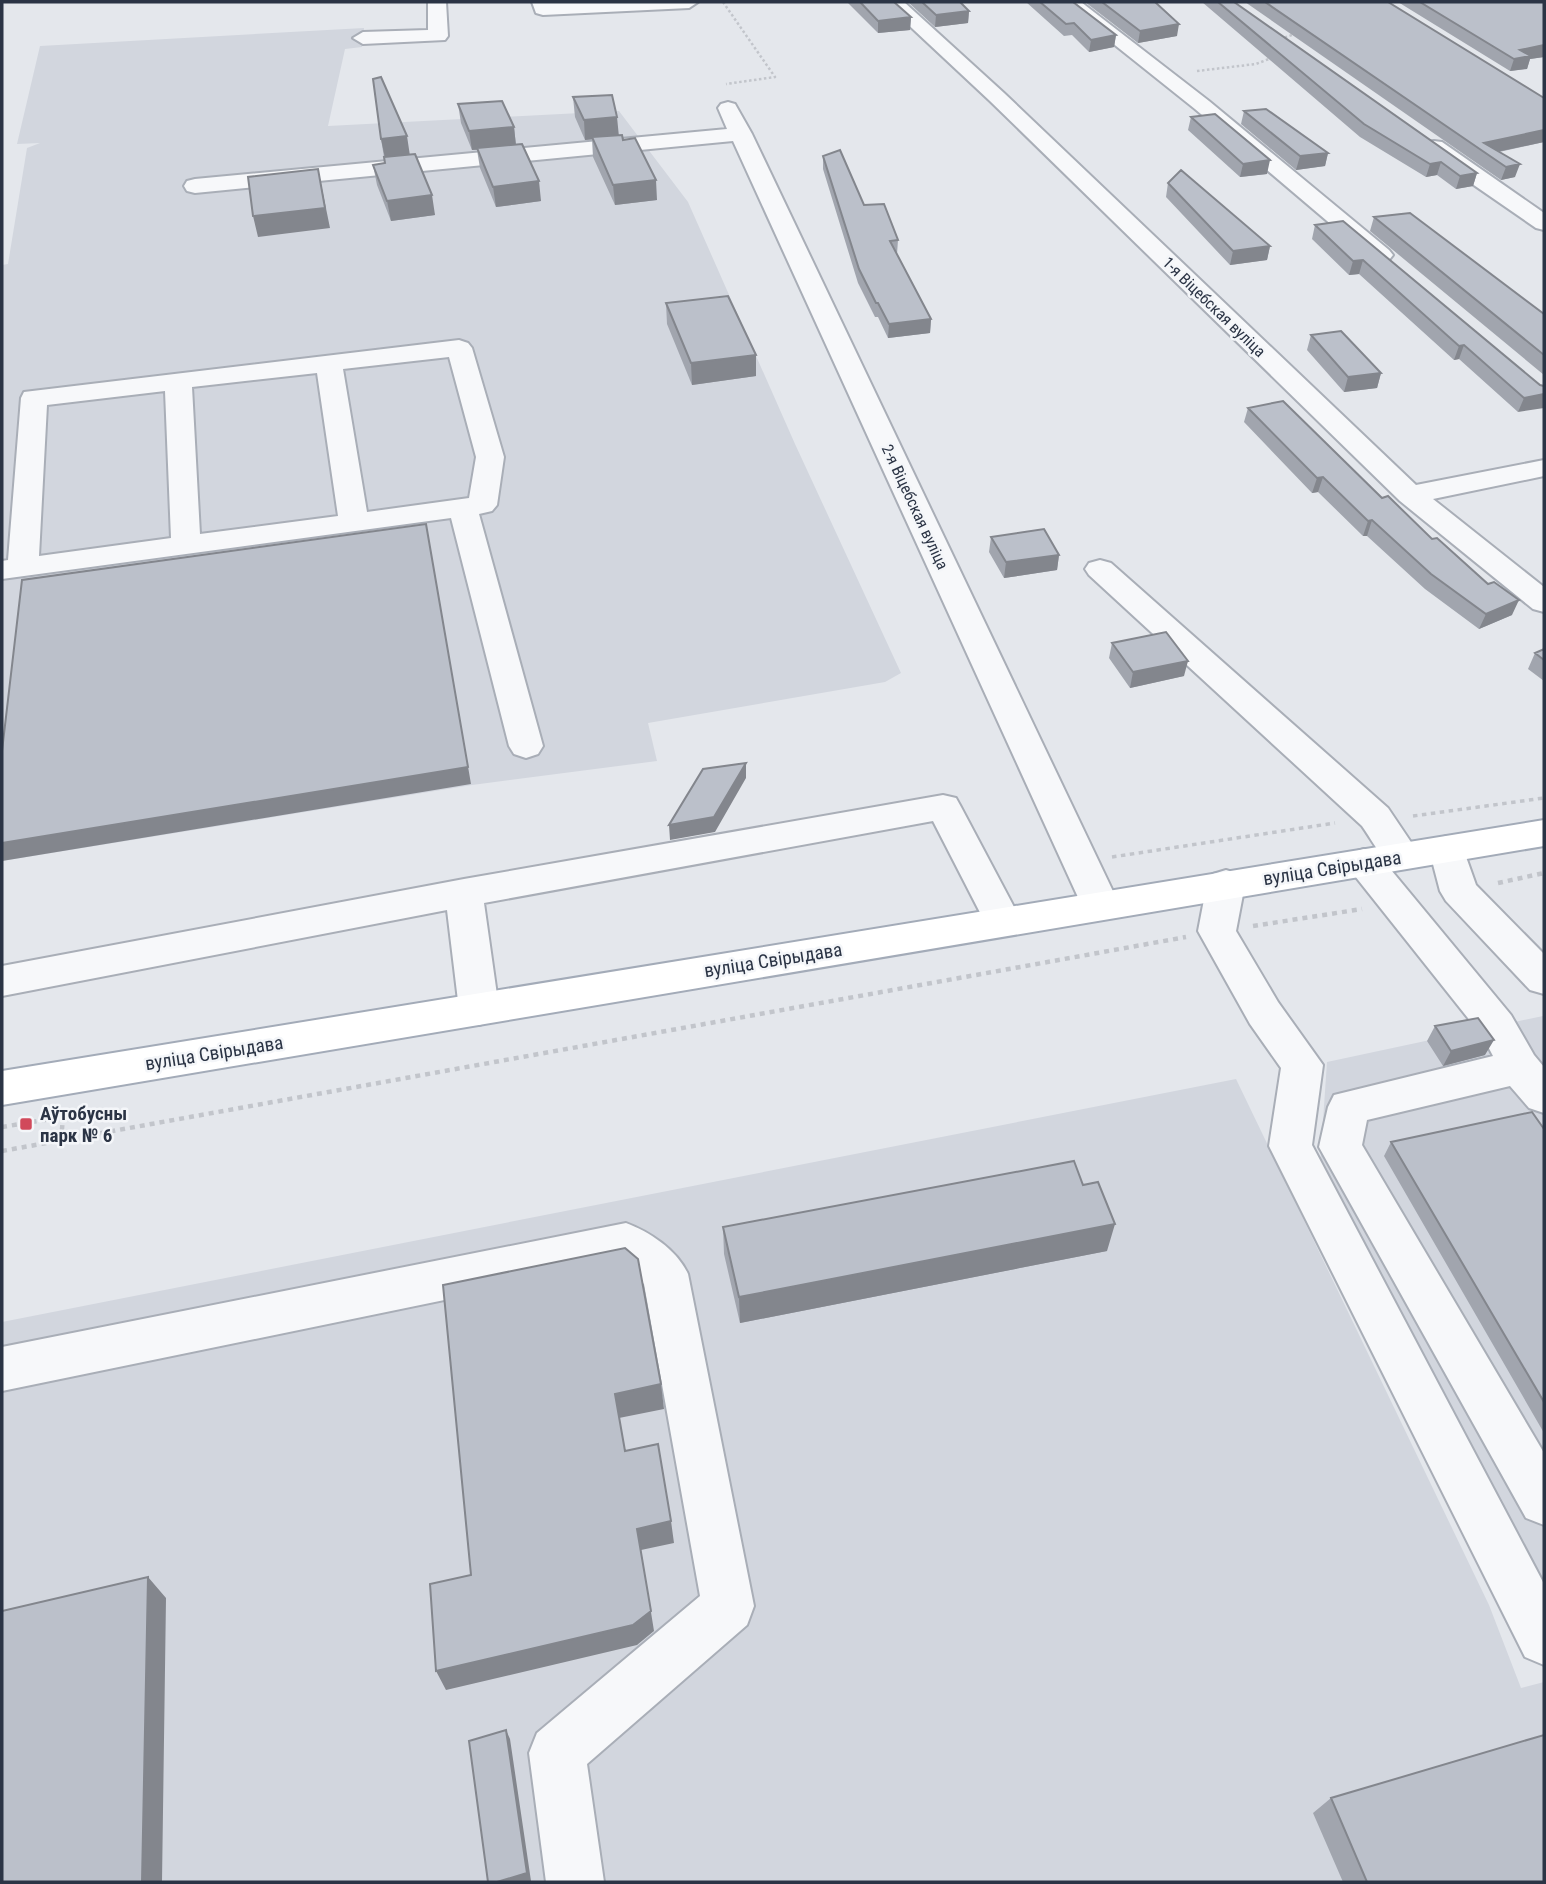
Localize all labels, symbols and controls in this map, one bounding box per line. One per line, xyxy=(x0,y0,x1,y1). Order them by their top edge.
street label: 1-я Віцебская вуліца xyxy=(1159,253,1269,361)
street label: 2-я Віцебская вуліца xyxy=(878,442,952,572)
street label: вуліца Свірыдава xyxy=(1261,846,1403,890)
street label: вуліца Свірыдава xyxy=(702,938,844,982)
street label: вуліца Свірыдава xyxy=(143,1031,285,1075)
place label: Аўтобусны парк № 6 xyxy=(40,1102,127,1147)
marker: Аўтобусны парк № 6 xyxy=(18,1116,34,1132)

